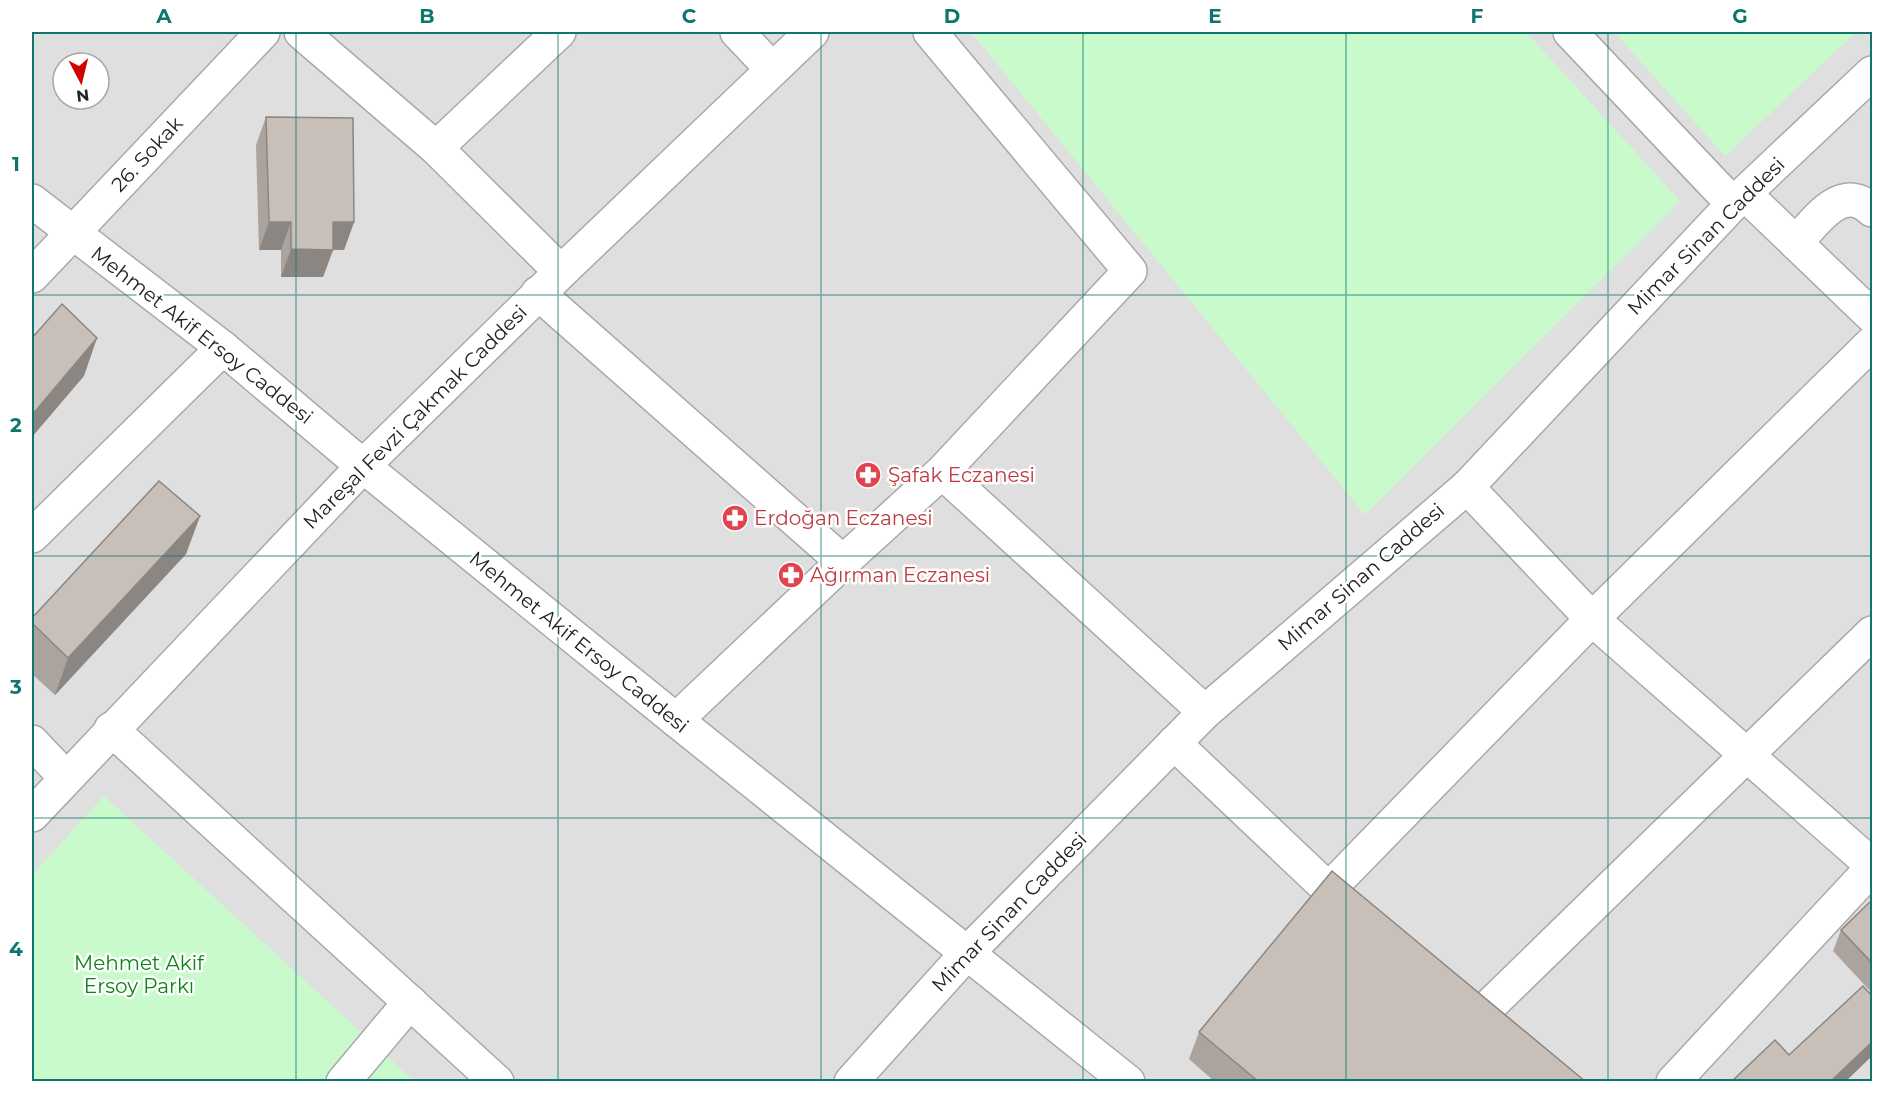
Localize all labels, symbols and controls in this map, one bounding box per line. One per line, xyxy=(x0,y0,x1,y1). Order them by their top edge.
text: A xyxy=(155,4,172,28)
text: B xyxy=(419,4,435,28)
text: C xyxy=(682,4,697,28)
text: D xyxy=(944,4,960,28)
text: E xyxy=(1208,4,1222,28)
text: F xyxy=(1471,4,1484,28)
text: G xyxy=(1732,4,1748,28)
north arrow xyxy=(51,51,111,111)
text: N xyxy=(75,85,90,106)
street label: 26. Sokak xyxy=(106,112,188,196)
text: 1 xyxy=(12,152,20,176)
street label: Mimar Sinan Caddesi xyxy=(1622,152,1790,320)
street label: Mehmet Akif Ersoy Caddesi xyxy=(86,241,318,429)
street label: Mareşal Fevzi Çakmak Caddesi xyxy=(298,300,532,534)
text: 2 xyxy=(10,413,22,437)
pharmacy icon: Şafak Eczanesi xyxy=(853,460,883,490)
place label: Şafak Eczanesi xyxy=(888,463,1035,487)
street label: Mimar Sinan Caddesi xyxy=(1273,498,1449,656)
pharmacy icon: Erdoğan Eczanesi xyxy=(720,503,750,533)
place label: Erdoğan Eczanesi xyxy=(754,506,933,530)
street label: Mehmet Akif Ersoy Caddesi xyxy=(465,546,693,738)
pharmacy icon: Ağırman Eczanesi xyxy=(776,560,806,590)
place label: Ağırman Eczanesi xyxy=(810,563,990,587)
text: 3 xyxy=(9,675,22,699)
street label: Mimar Sinan Caddesi xyxy=(926,827,1092,997)
text: 4 xyxy=(9,937,23,961)
park label: Mehmet Akif Ersoy Parkı xyxy=(74,951,205,998)

